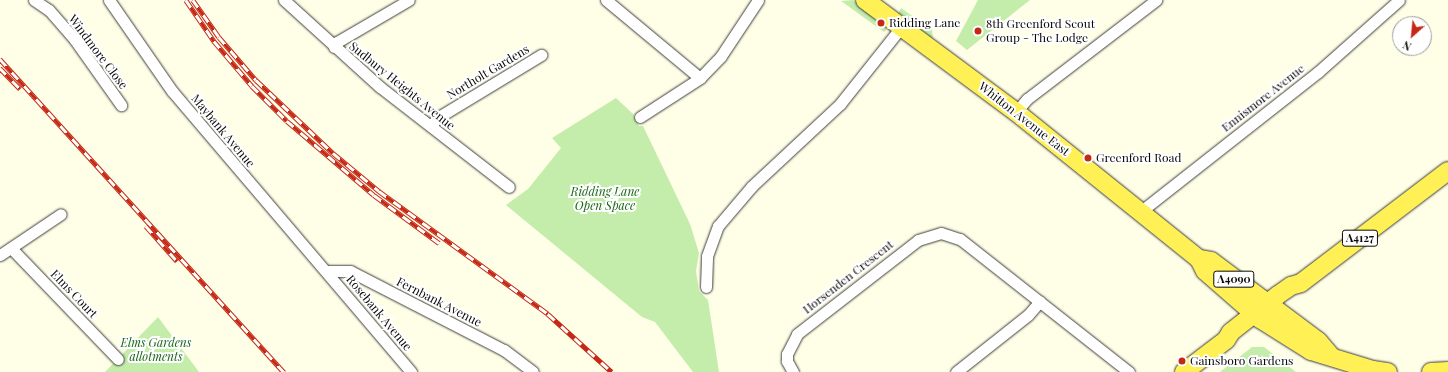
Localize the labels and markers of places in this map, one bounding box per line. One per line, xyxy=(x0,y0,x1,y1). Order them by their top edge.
place label: Ridding Lane xyxy=(889,16,960,30)
place label: 8th Greenford Scout Group - The Lodge xyxy=(986,17,1095,45)
marker: Ridding Lane xyxy=(876,18,886,28)
marker: 8th Greenford Scout Group - The Lodge xyxy=(973,26,983,36)
place label: Greenford Road xyxy=(1096,151,1182,165)
marker: Greenford Road xyxy=(1083,153,1093,163)
place label: Gainsboro Gardens xyxy=(1190,354,1293,368)
marker: Gainsboro Gardens xyxy=(1177,356,1187,366)

